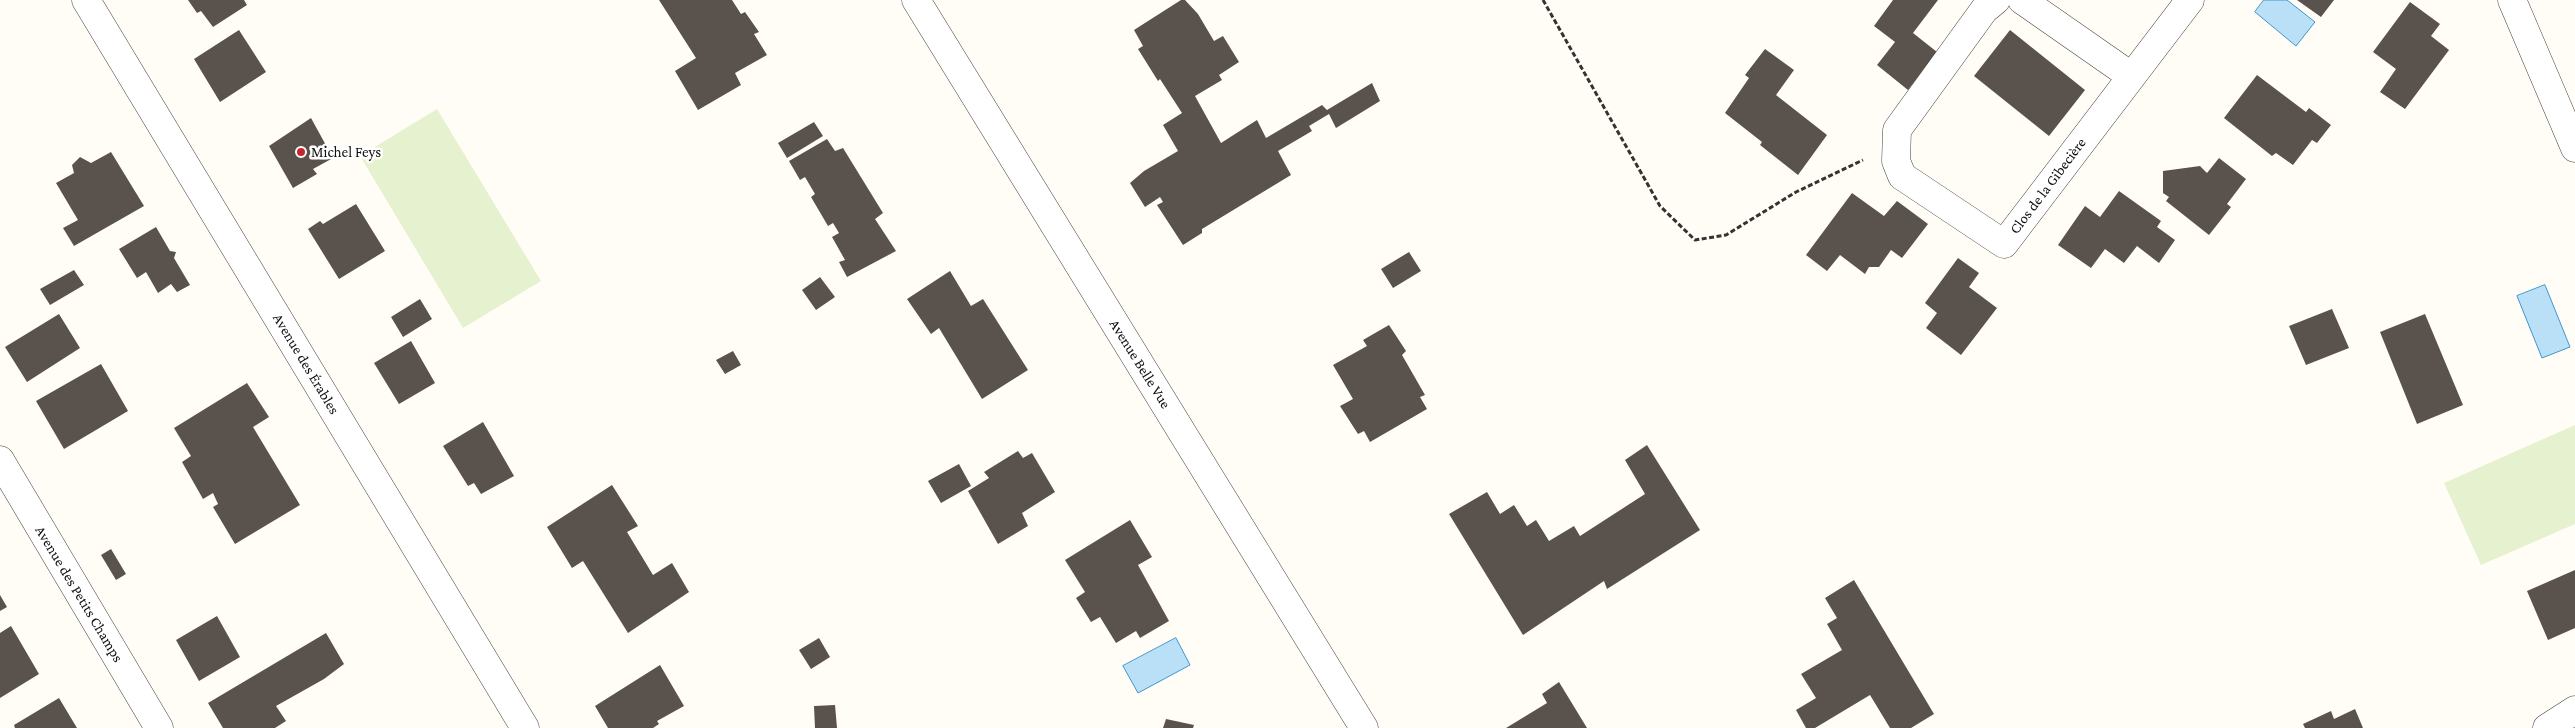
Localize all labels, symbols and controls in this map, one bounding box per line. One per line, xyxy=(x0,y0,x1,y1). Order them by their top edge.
street label: Clos de la Gibecière xyxy=(2006,134,2090,238)
place label: Michel Feys xyxy=(311,143,381,161)
marker: Michel Feys xyxy=(295,146,307,158)
street label: Avenue des Érables xyxy=(269,310,343,418)
street label: Avenue Belle Vue xyxy=(1105,316,1175,412)
street label: Avenue des Petits Champs xyxy=(31,522,127,666)

